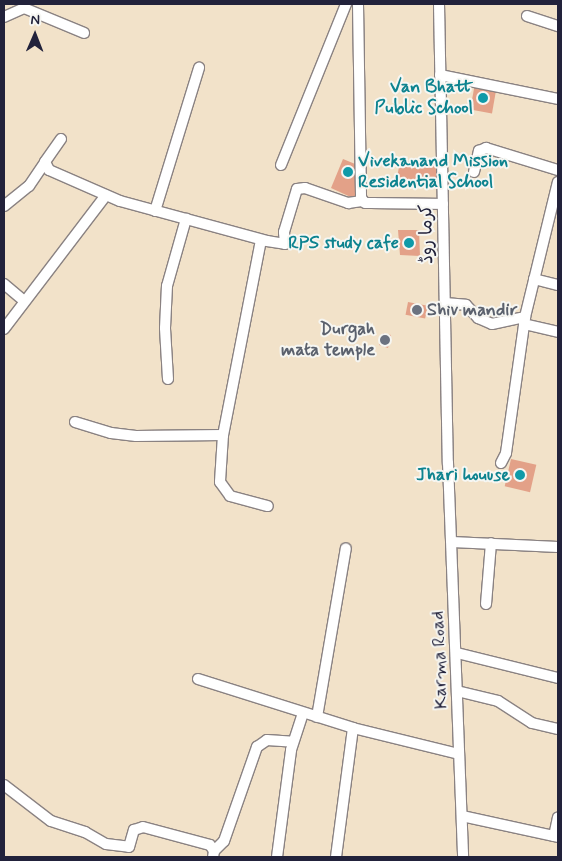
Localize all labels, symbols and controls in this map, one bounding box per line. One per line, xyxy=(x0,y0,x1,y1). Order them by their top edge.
north arrow xyxy=(10,10,60,60)
text: N xyxy=(30,11,40,29)
place label: Van Bhatt Public School xyxy=(374,77,473,120)
marker: Van Bhatt Public School xyxy=(477,92,489,104)
place label: Vivekanand Mission Residential School xyxy=(358,151,508,193)
marker: Vivekanand Mission Residential School xyxy=(342,166,354,178)
street label: کرما روڈ xyxy=(416,204,438,264)
place label: RPS study cafe xyxy=(288,232,399,254)
marker: RPS study cafe xyxy=(403,237,415,249)
place label: Shiv mandir xyxy=(427,299,518,321)
marker: Shiv mandir xyxy=(411,304,423,316)
place label: Durgah mata temple xyxy=(276,319,375,362)
marker: Durgah mata temple xyxy=(379,334,391,346)
place label: Jhari houuse xyxy=(416,464,510,486)
marker: Jhari houuse xyxy=(514,469,526,481)
street label: Karma Road xyxy=(427,610,453,710)

